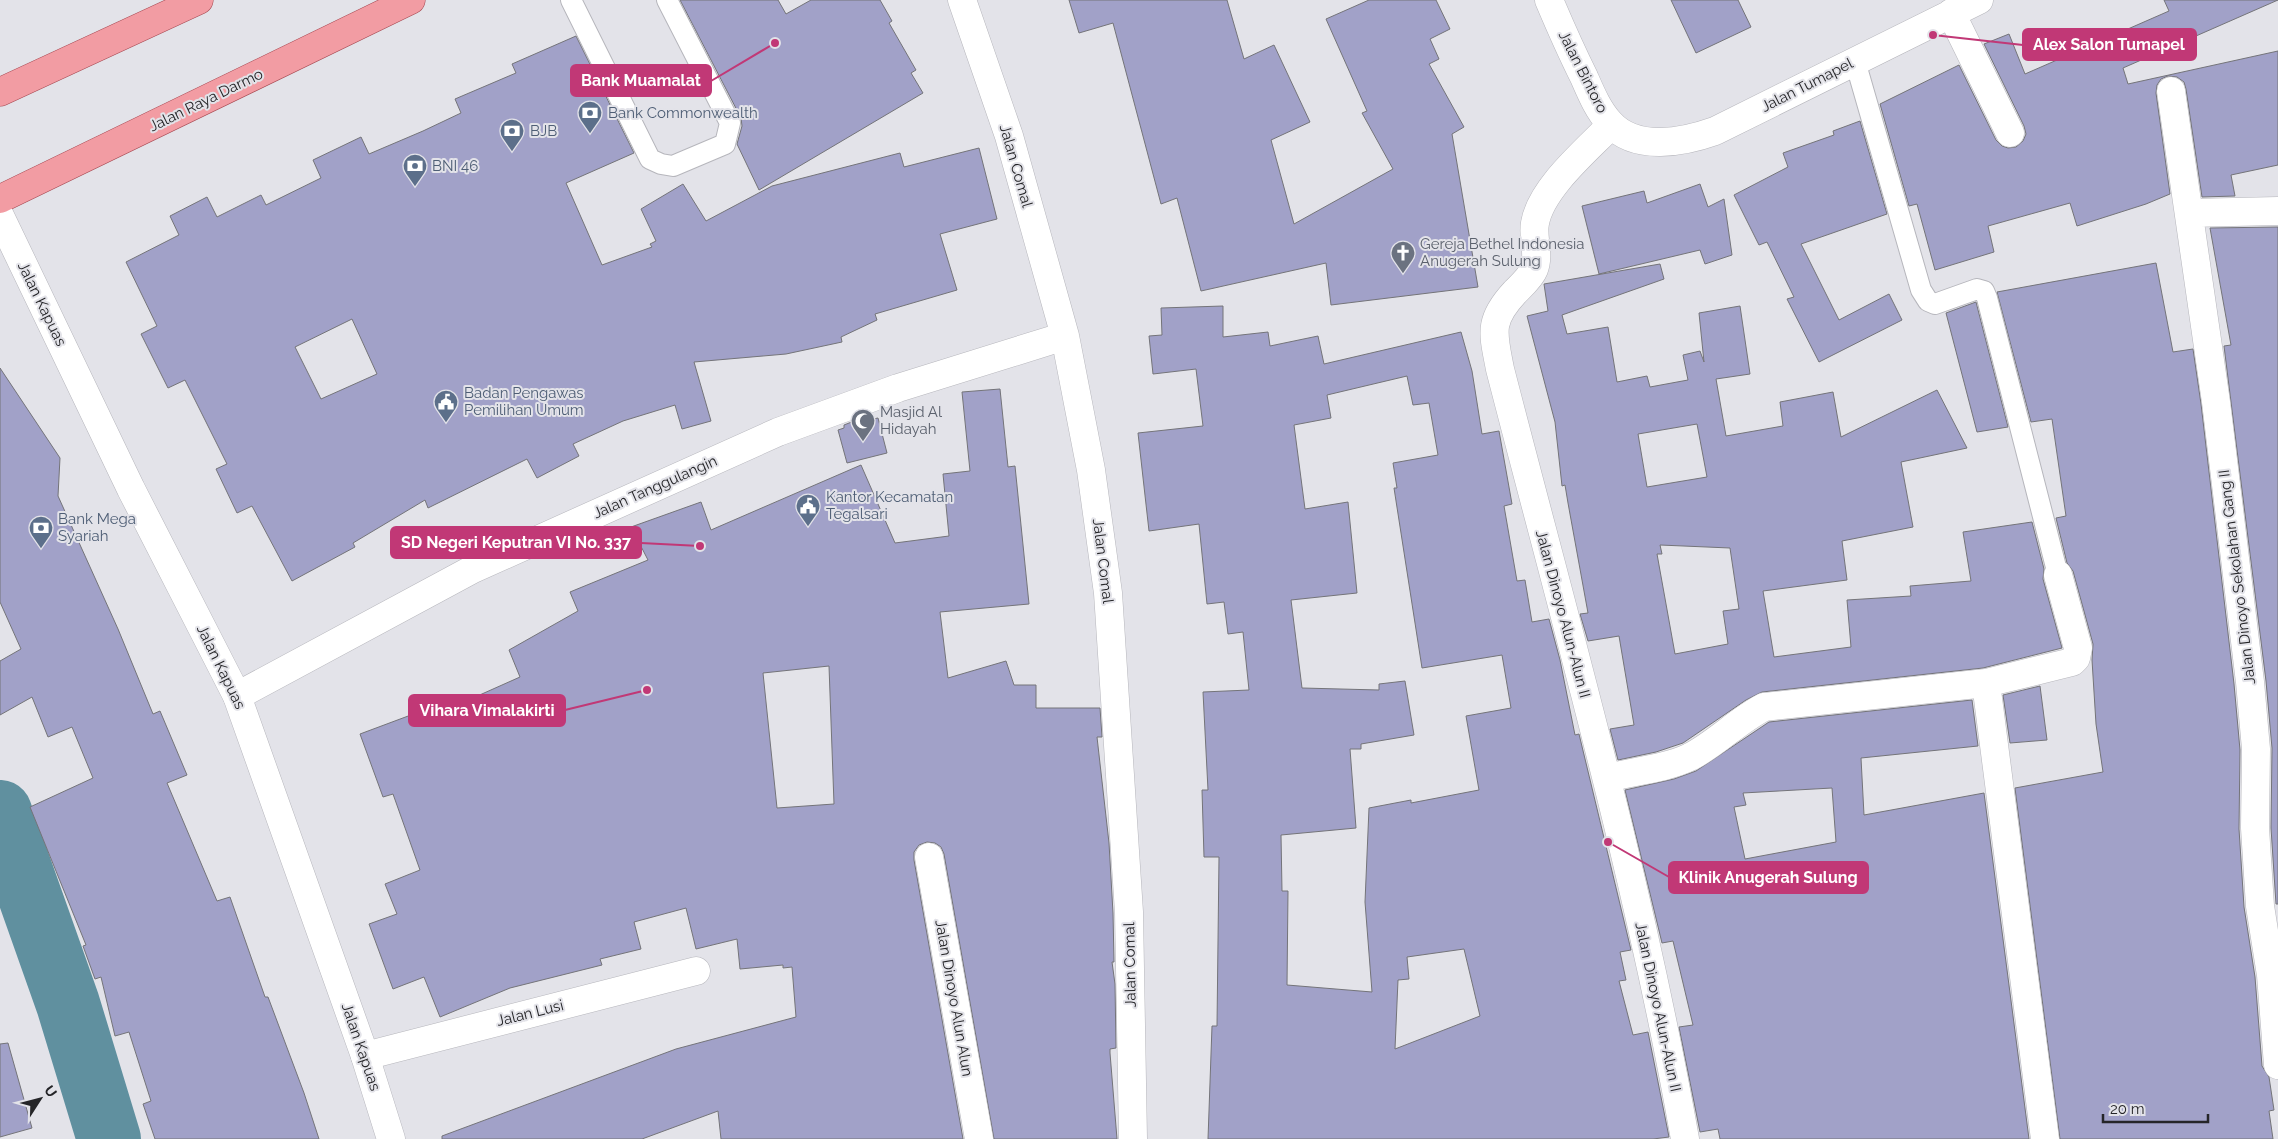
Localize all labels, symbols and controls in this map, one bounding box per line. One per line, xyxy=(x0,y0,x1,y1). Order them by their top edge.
street label: Jalan Bintoro xyxy=(1555,28,1611,116)
callout: Alex Salon Tumapel xyxy=(2023,29,2196,60)
text: Alex Salon Tumapel xyxy=(2033,35,2186,54)
street label: Jalan Tumapel xyxy=(1758,54,1857,116)
street label: Jalan Raya Darmo xyxy=(146,65,266,135)
callout: Bank Muamalat xyxy=(571,65,711,96)
text: Bank Muamalat xyxy=(581,71,701,90)
bank icon: Bank Commonwealth xyxy=(577,100,603,134)
place label: Bank Commonwealth xyxy=(608,104,758,122)
bank icon: BJB xyxy=(499,118,525,152)
place label: BJB xyxy=(530,122,557,140)
street label: Jalan Comal xyxy=(996,122,1037,210)
bank icon: BNI 46 xyxy=(402,153,428,187)
place label: BNI 46 xyxy=(432,157,478,175)
place label: Gereja Bethel Indonesia Anugerah Sulung xyxy=(1420,235,1584,270)
church icon: Gereja Bethel Indonesia Anugerah Sulung xyxy=(1390,240,1416,274)
street label: Jalan Kapuas xyxy=(14,259,70,349)
place label: Badan Pengawas Pemilihan Umum xyxy=(464,384,584,419)
public building icon: Badan Pengawas Pemilihan Umum xyxy=(433,389,459,423)
place label: Masjid Al Hidayah xyxy=(880,403,943,438)
mosque icon: Masjid Al Hidayah xyxy=(850,408,876,442)
street label: Jalan Tanggulangin xyxy=(590,452,720,522)
street label: Jalan Dinoyo Sekolahan Gang II xyxy=(2215,469,2259,685)
place label: Kantor Kecamatan Tegalsari xyxy=(826,488,953,523)
public building icon: Kantor Kecamatan Tegalsari xyxy=(795,493,821,527)
place label: Bank Mega Syariah xyxy=(58,510,136,545)
bank icon: Bank Mega Syariah xyxy=(28,515,54,549)
street label: Jalan Comal xyxy=(1089,518,1117,605)
callout: SD Negeri Keputran VI No. 337 xyxy=(391,527,641,558)
street label: Jalan Dinoyo Alun-Alun II xyxy=(1532,528,1594,700)
text: SD Negeri Keputran VI No. 337 xyxy=(401,533,631,552)
street label: Jalan Kapuas xyxy=(193,622,249,712)
callout: Vihara Vimalakirti xyxy=(409,695,565,726)
text: Vihara Vimalakirti xyxy=(419,701,555,720)
callout: Klinik Anugerah Sulung xyxy=(1669,862,1868,893)
text: Klinik Anugerah Sulung xyxy=(1678,868,1858,887)
street label: Jalan Dinoyo Alun Alun xyxy=(931,918,977,1078)
street label: Jalan Comal xyxy=(1120,921,1140,1008)
street label: Jalan Dinoyo Alun-Alun II xyxy=(1631,921,1685,1093)
street label: Jalan Lusi xyxy=(495,996,565,1030)
street label: Jalan Kapuas xyxy=(338,1001,384,1093)
north arrow xyxy=(15,1074,65,1124)
text: U xyxy=(41,1082,60,1100)
scale bar xyxy=(2103,1092,2208,1124)
text: 20 m xyxy=(2110,1100,2145,1118)

